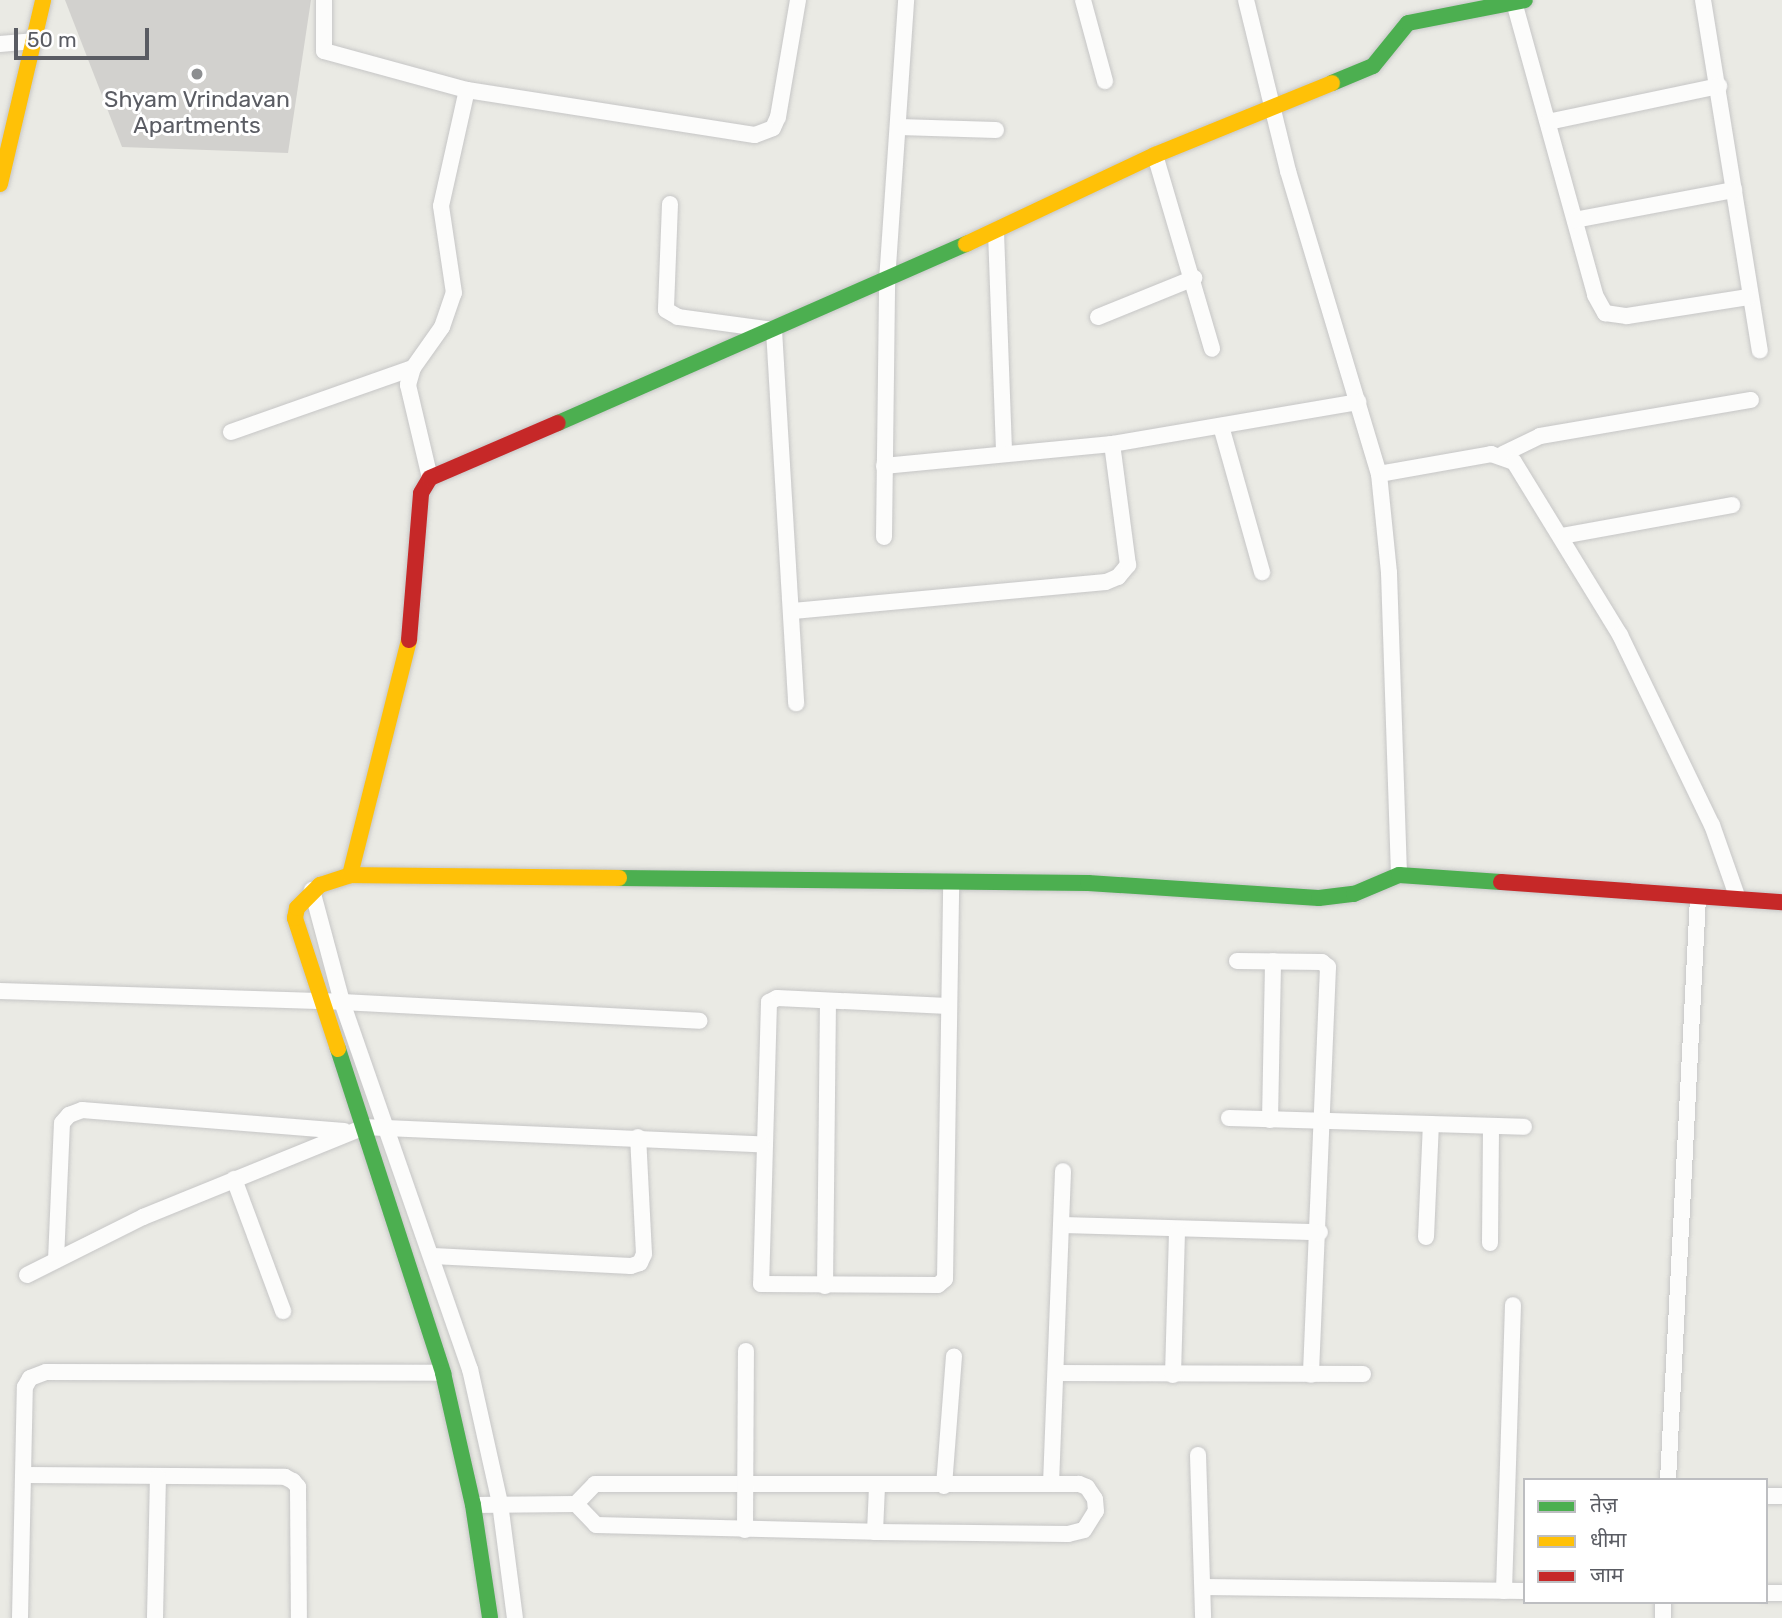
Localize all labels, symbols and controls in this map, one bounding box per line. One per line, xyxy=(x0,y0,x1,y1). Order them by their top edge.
scale bar xyxy=(18,14,152,58)
text: 50 m xyxy=(27,27,77,52)
marker: Shyam Vrindavan Apartments xyxy=(189,66,205,82)
place label: Shyam Vrindavan Apartments xyxy=(104,85,290,139)
legend xyxy=(1523,1478,1768,1604)
text: तेज़ xyxy=(1590,1492,1618,1517)
text: धीमा xyxy=(1590,1527,1626,1552)
text: जाम xyxy=(1590,1562,1624,1587)

